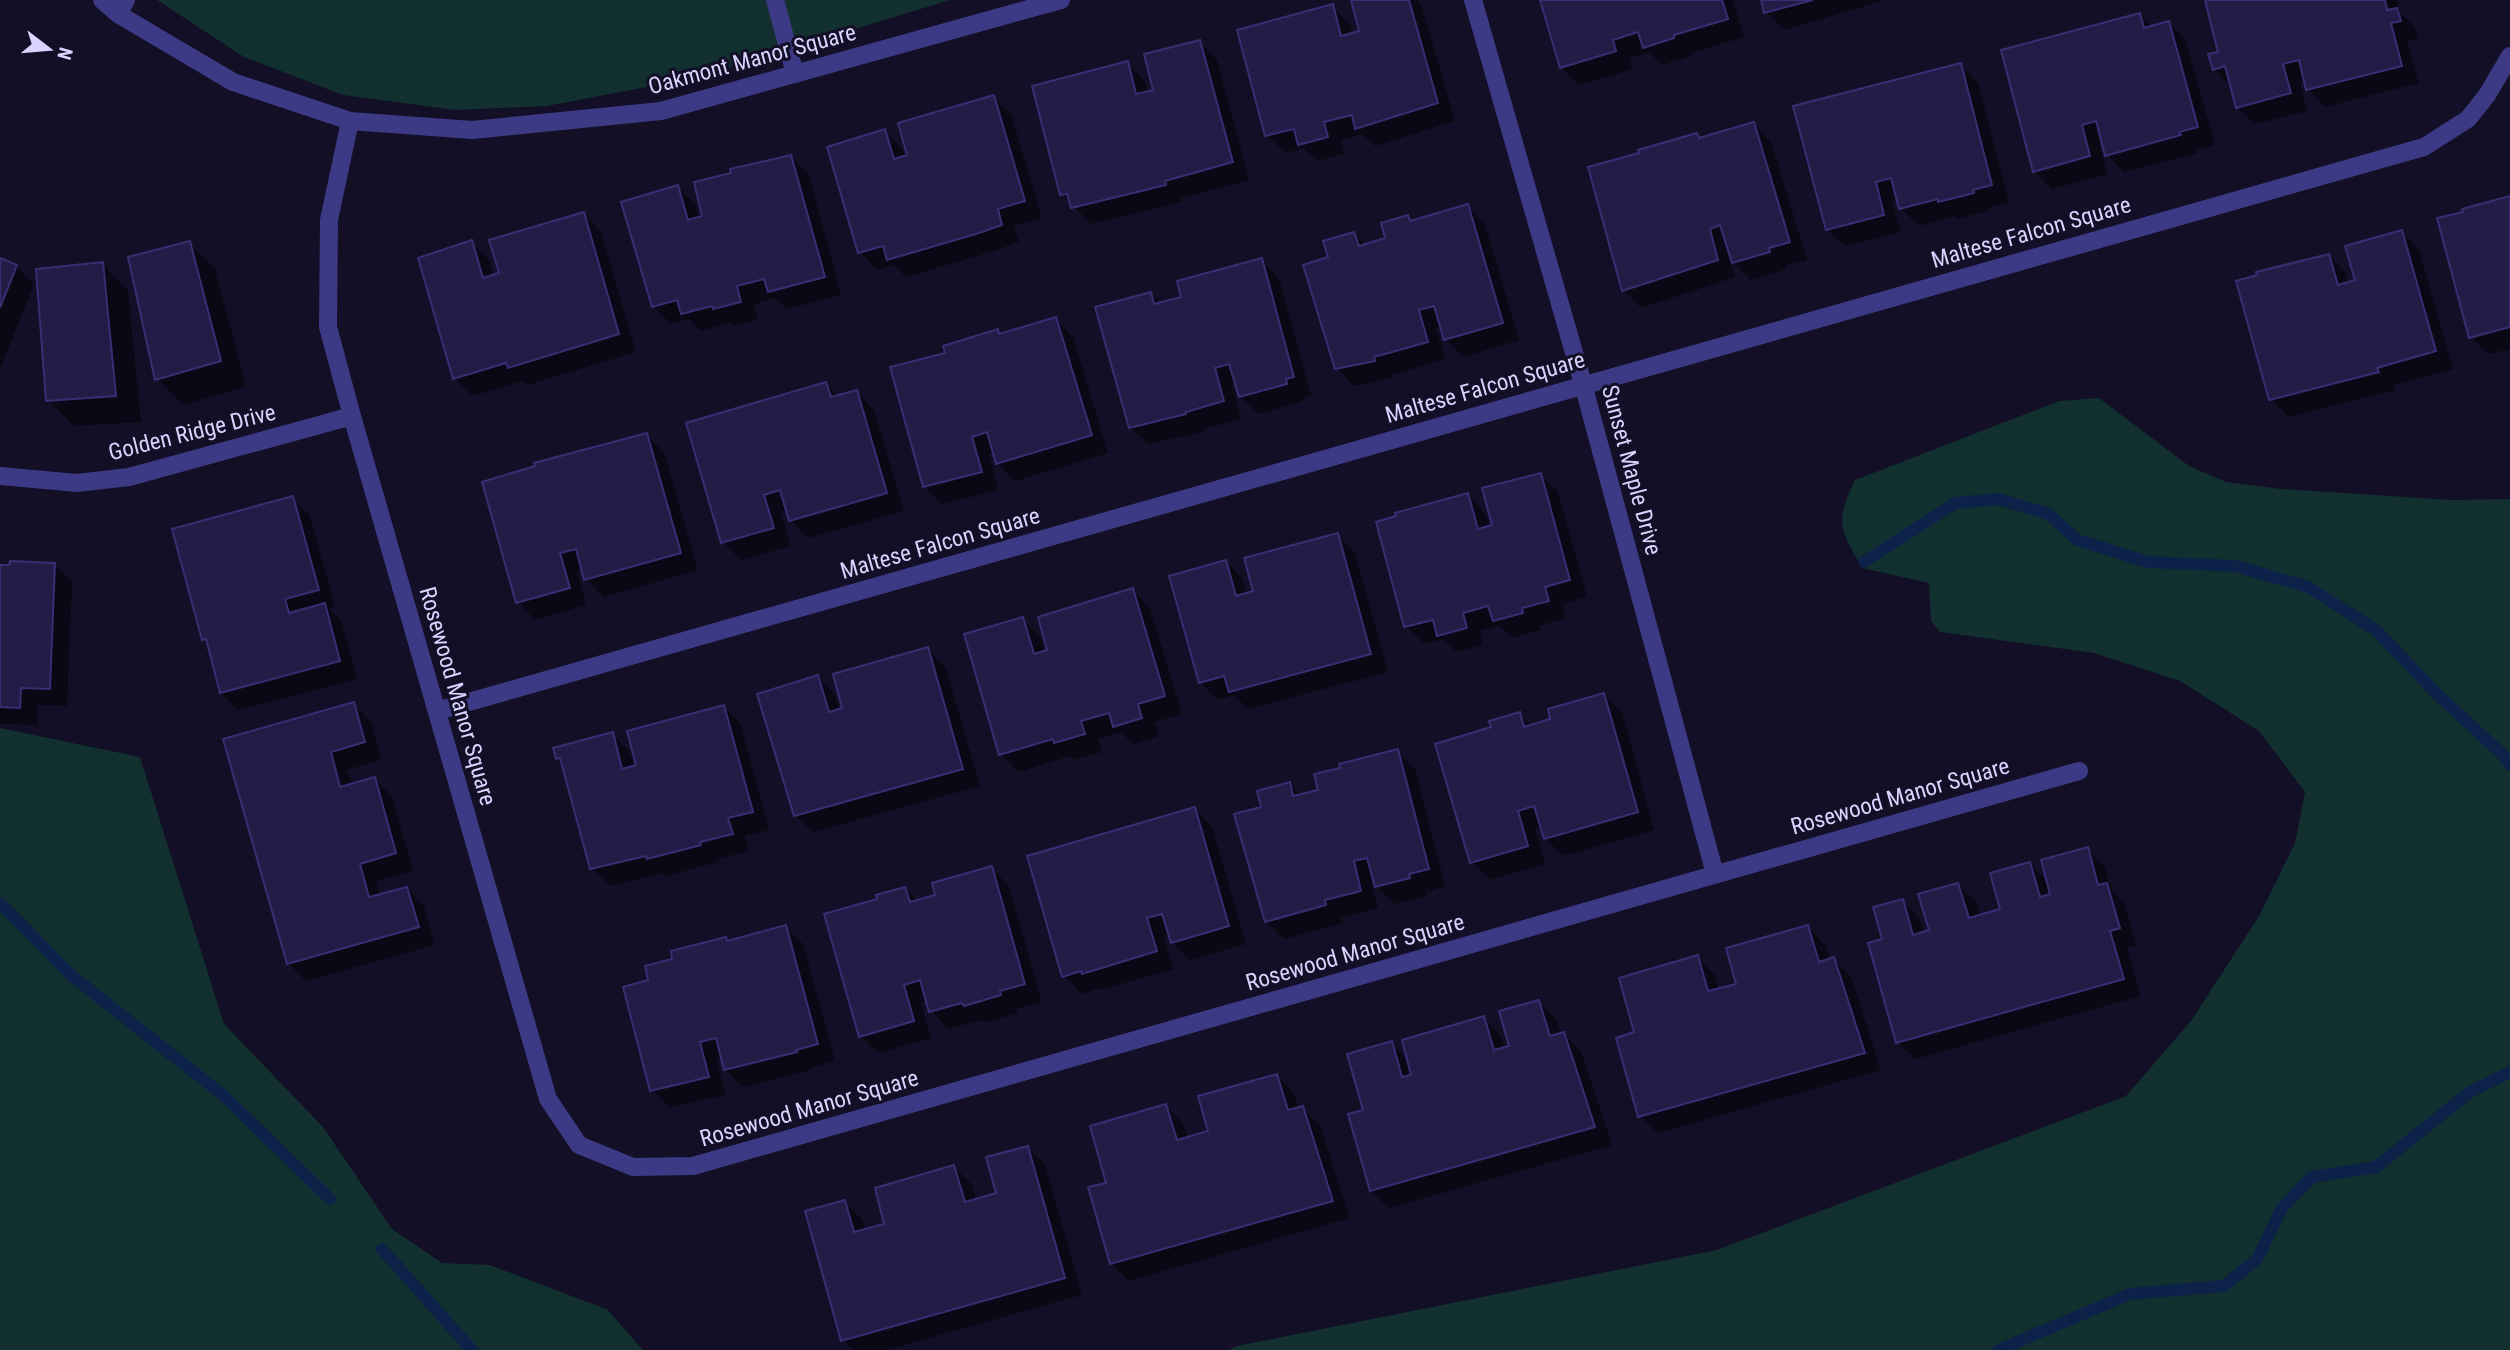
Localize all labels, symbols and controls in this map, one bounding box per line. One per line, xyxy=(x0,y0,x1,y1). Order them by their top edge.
north arrow xyxy=(14,14,84,84)
street label: Oakmont Manor Square xyxy=(645,19,859,100)
text: N xyxy=(52,45,78,62)
street label: Maltese Falcon Square xyxy=(1928,191,2134,274)
street label: Maltese Falcon Square xyxy=(1382,346,1588,429)
street label: Sunset Maple Drive xyxy=(1596,382,1667,558)
street label: Golden Ridge Drive xyxy=(106,399,278,466)
street label: Maltese Falcon Square xyxy=(837,502,1043,585)
street label: Rosewood Manor Square xyxy=(413,584,502,809)
street label: Rosewood Manor Square xyxy=(1788,752,2013,841)
street label: Rosewood Manor Square xyxy=(1243,908,1468,997)
street label: Rosewood Manor Square xyxy=(697,1064,922,1153)

